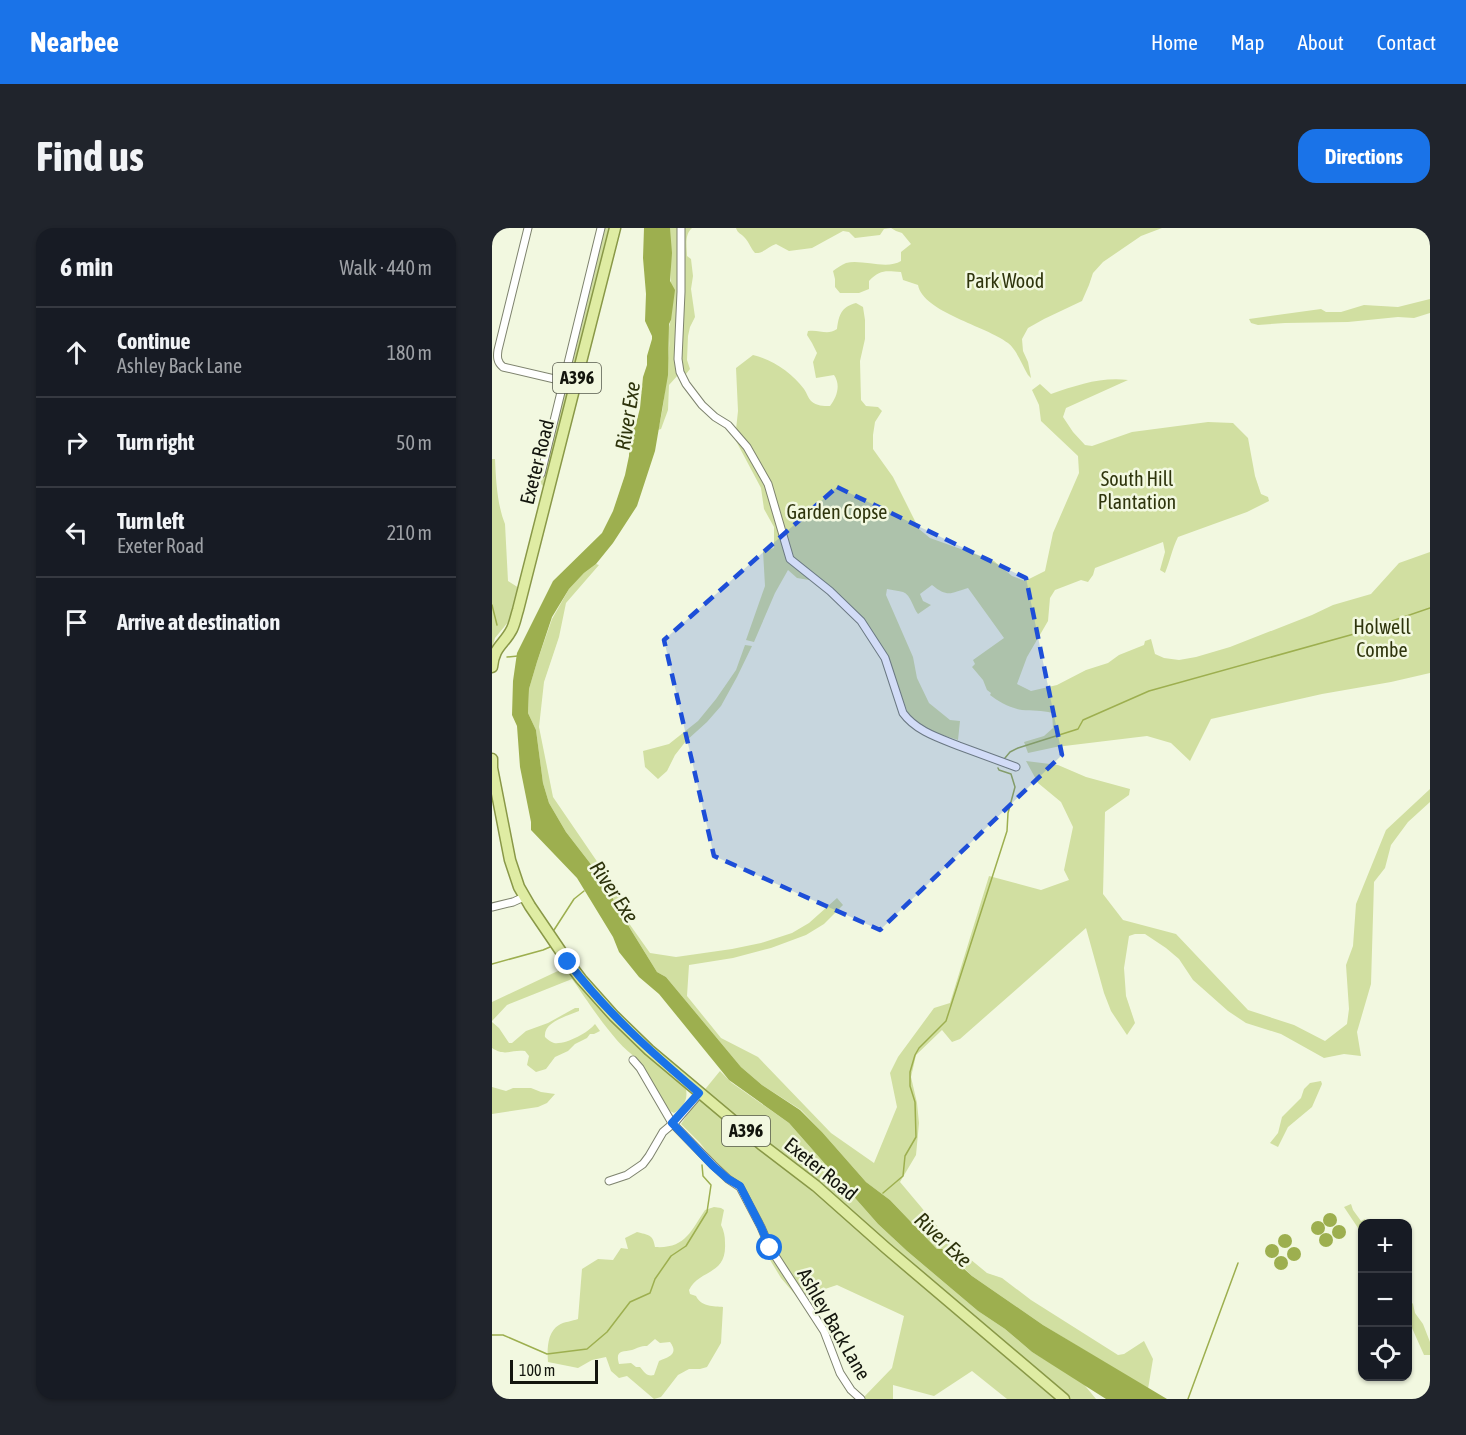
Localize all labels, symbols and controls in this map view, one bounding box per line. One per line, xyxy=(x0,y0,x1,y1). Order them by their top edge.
text: Nearbee xyxy=(30,26,119,58)
text: Home xyxy=(1151,30,1198,54)
text: Map xyxy=(1231,30,1265,54)
text: About xyxy=(1298,30,1344,54)
text: Contact xyxy=(1377,30,1436,54)
button: Directions xyxy=(1298,129,1430,183)
text: Find us xyxy=(36,132,144,180)
text: 6 min xyxy=(60,252,113,282)
text: Walk · 440 m xyxy=(340,256,432,279)
park label: Park Wood xyxy=(966,269,1044,292)
text: Continue xyxy=(117,328,191,354)
icon: ahead xyxy=(60,336,93,369)
text: 180 m xyxy=(387,341,432,364)
text: Ashley Back Lane xyxy=(117,354,242,377)
road number: A396 xyxy=(553,363,601,393)
water label: River Exe xyxy=(610,380,644,452)
street label: Exeter Road xyxy=(515,417,558,507)
icon: right xyxy=(60,426,93,459)
text: Turn right xyxy=(117,429,194,455)
text: 50 m xyxy=(396,431,432,454)
park label: South Hill Plantation xyxy=(1098,467,1176,513)
park label: Garden Copse xyxy=(787,500,887,523)
text: Turn left xyxy=(117,508,184,534)
icon: left xyxy=(60,516,93,549)
text: 210 m xyxy=(387,521,432,544)
text: Exeter Road xyxy=(117,534,204,557)
icon: arrive xyxy=(60,606,93,639)
text: Arrive at destination xyxy=(117,609,280,635)
park label: Holwell Combe xyxy=(1353,615,1411,661)
water label: River Exe xyxy=(586,856,644,927)
route end xyxy=(554,948,580,974)
road number: A396 xyxy=(722,1116,770,1146)
street label: Exeter Road xyxy=(780,1132,862,1205)
water label: River Exe xyxy=(910,1207,977,1272)
map controls xyxy=(1358,1219,1412,1381)
button: + xyxy=(1358,1219,1412,1273)
route start xyxy=(756,1234,782,1260)
street label: Ashley Back Lane xyxy=(793,1264,876,1384)
button: − xyxy=(1358,1273,1412,1327)
button: locate xyxy=(1358,1327,1412,1381)
scale bar xyxy=(510,1357,598,1384)
text: 100 m xyxy=(519,1361,555,1379)

